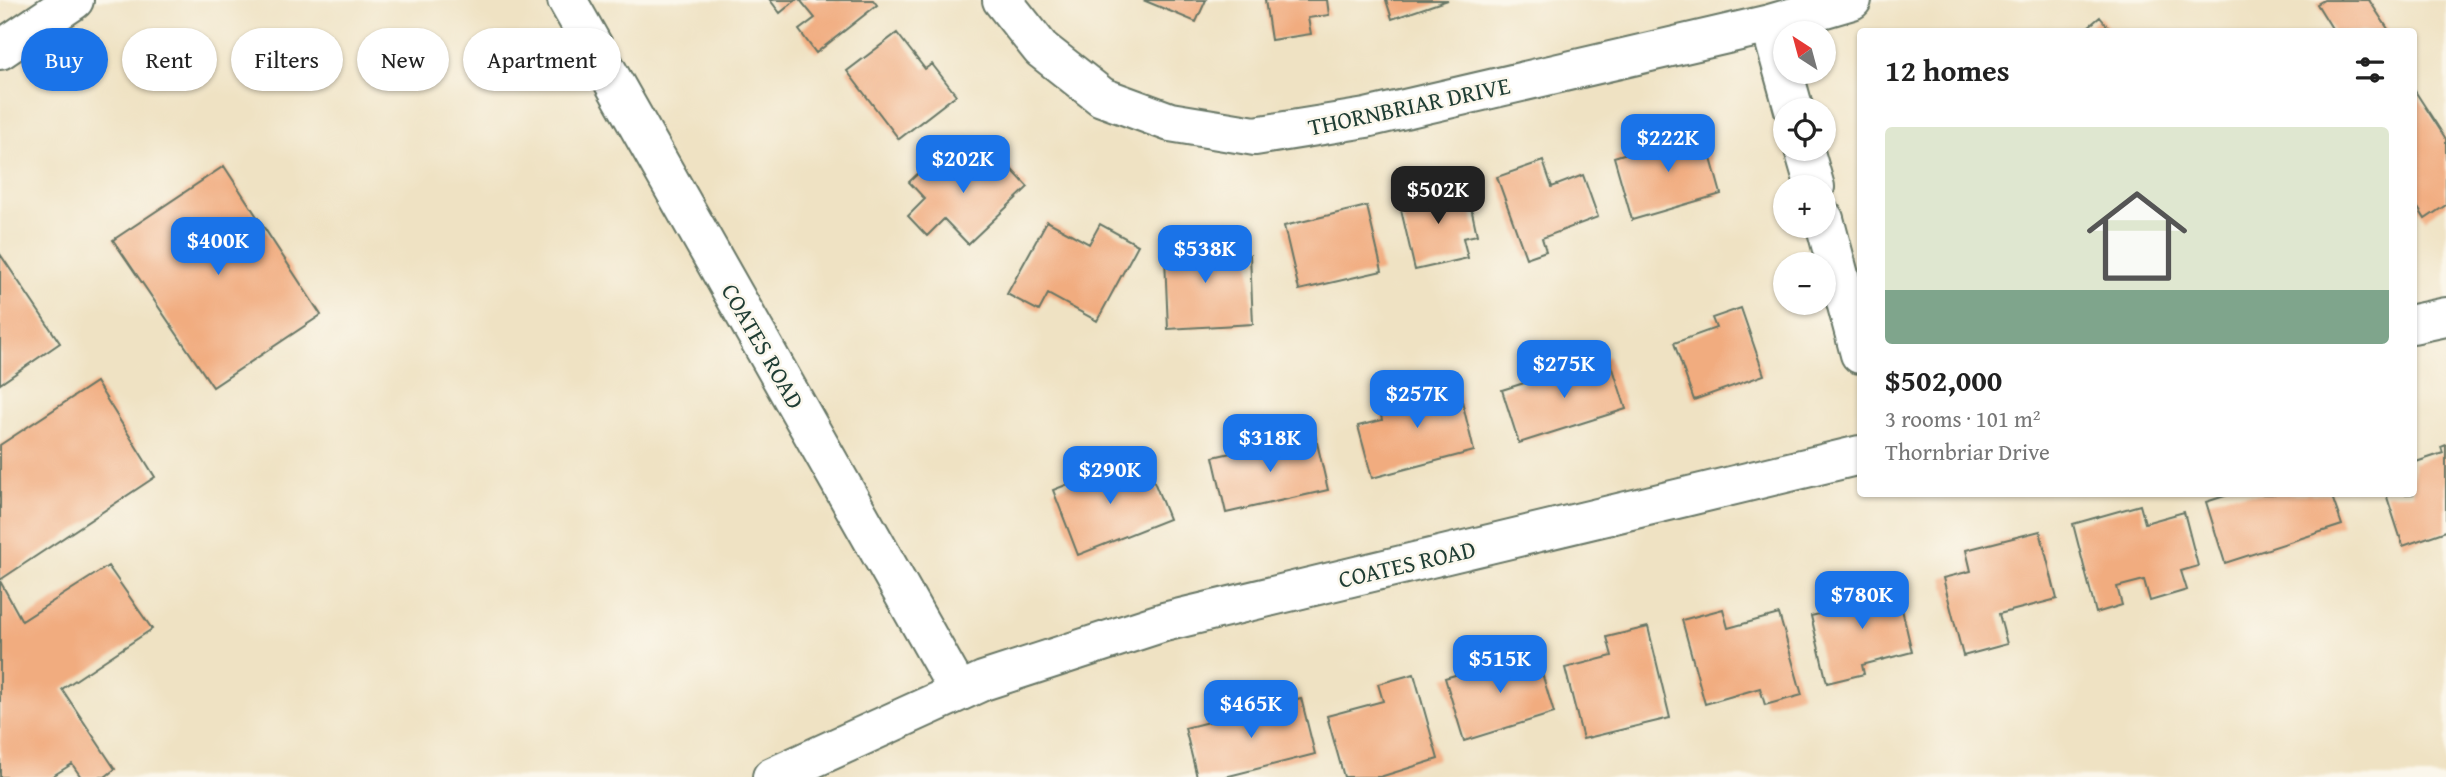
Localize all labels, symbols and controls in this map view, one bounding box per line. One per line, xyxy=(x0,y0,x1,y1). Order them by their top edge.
north arrow xyxy=(1773,21,1836,84)
map controls xyxy=(1773,21,1836,315)
chip: Buy xyxy=(21,28,108,91)
chip: Rent xyxy=(122,28,217,91)
chip: Filters xyxy=(231,28,343,91)
chip: New xyxy=(357,28,449,91)
chip: Apartment xyxy=(463,28,621,91)
text: 12 homes xyxy=(1885,48,2010,92)
icon: filters xyxy=(2351,51,2389,89)
street label: THORNBRIAR DRIVE xyxy=(1305,68,1513,144)
button: locate xyxy=(1773,98,1836,161)
pin: $222K xyxy=(1619,114,1717,174)
text: $222K xyxy=(1637,120,1699,153)
pin: $202K xyxy=(914,136,1012,195)
text: $202K xyxy=(932,141,994,174)
pin: $502K xyxy=(1389,166,1487,226)
text: $502K xyxy=(1407,172,1469,205)
icon: home xyxy=(2074,173,2200,299)
button: + xyxy=(1773,175,1836,238)
pin: $400K xyxy=(169,218,267,277)
text: $400K xyxy=(187,223,249,256)
pin: $538K xyxy=(1156,226,1254,285)
text: $538K xyxy=(1174,231,1236,264)
button: − xyxy=(1773,252,1836,315)
street label: COATES ROAD xyxy=(713,277,813,415)
pin: $275K xyxy=(1515,340,1613,400)
text: $275K xyxy=(1533,346,1595,379)
text: $502,000 xyxy=(1885,358,2002,402)
pin: $257K xyxy=(1368,370,1466,430)
text: $257K xyxy=(1386,376,1448,409)
text: 3 rooms · 101 m² xyxy=(1885,402,2040,435)
pin: $318K xyxy=(1221,414,1319,474)
text: $318K xyxy=(1239,420,1301,453)
text: Thornbriar Drive xyxy=(1885,435,2050,468)
pin: $290K xyxy=(1061,447,1159,506)
text: $290K xyxy=(1079,452,1141,485)
street label: COATES ROAD xyxy=(1335,531,1479,597)
pin: $780K xyxy=(1813,572,1911,631)
text: $780K xyxy=(1831,577,1893,610)
pin: $515K xyxy=(1451,636,1549,695)
text: $515K xyxy=(1469,641,1531,674)
pin: $465K xyxy=(1202,680,1300,740)
text: $465K xyxy=(1220,686,1282,719)

